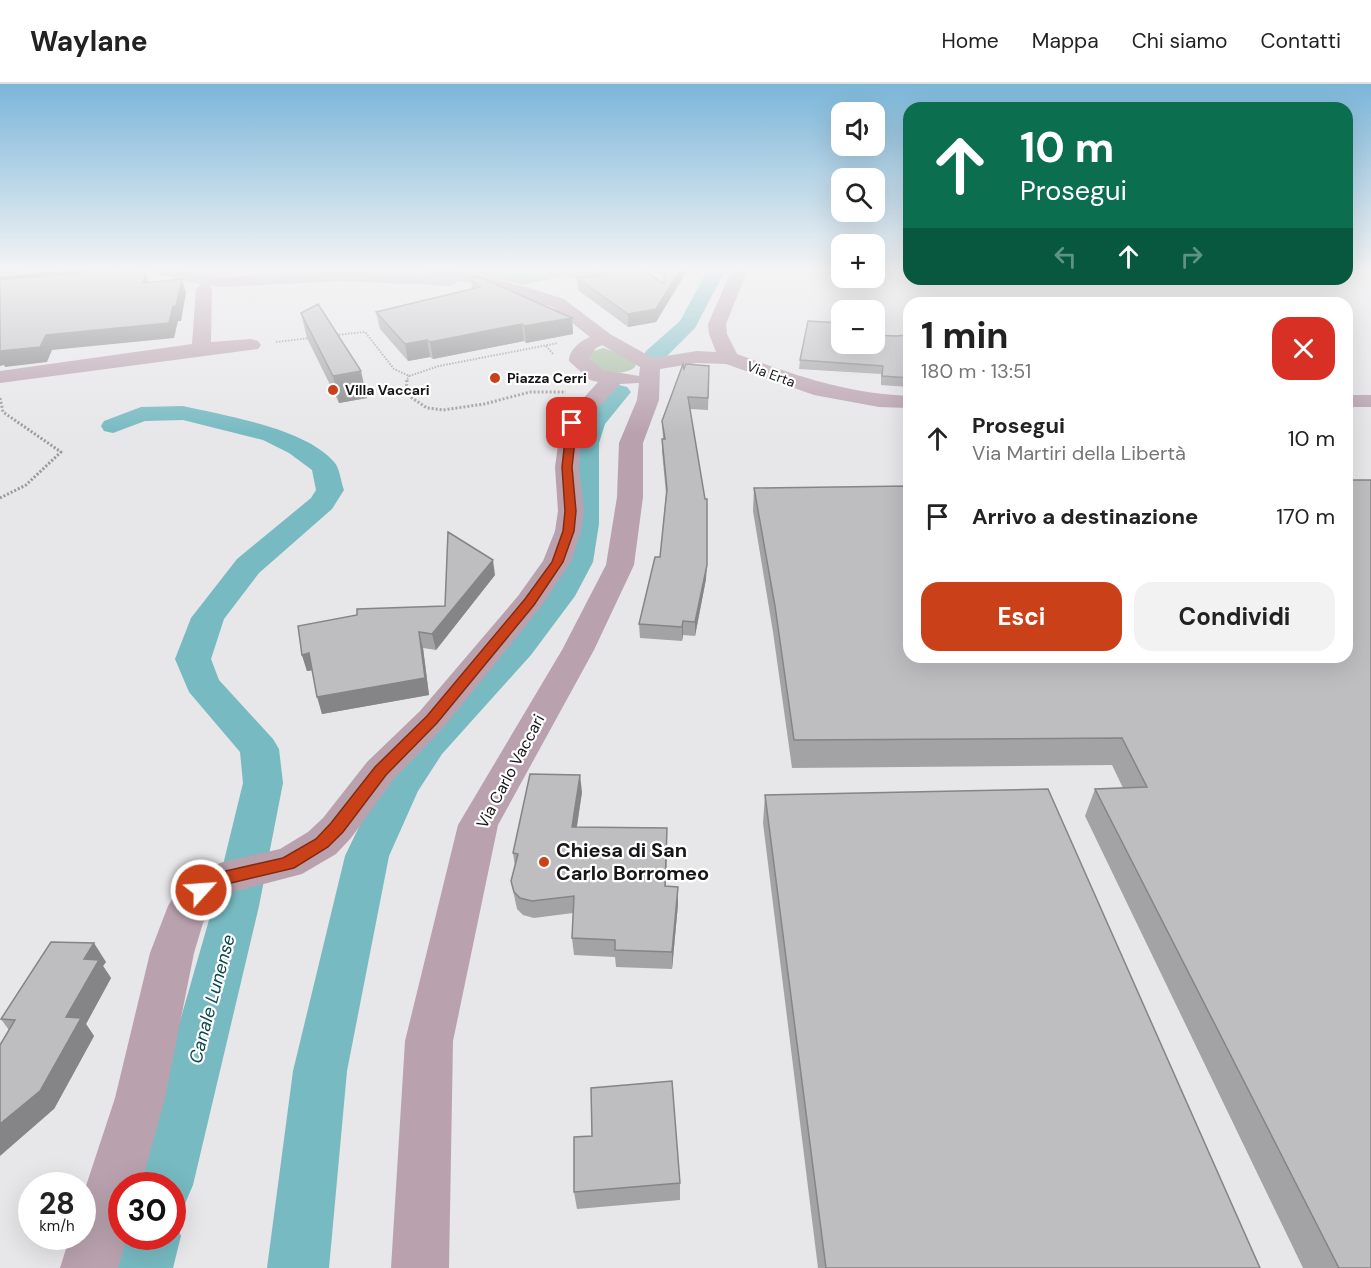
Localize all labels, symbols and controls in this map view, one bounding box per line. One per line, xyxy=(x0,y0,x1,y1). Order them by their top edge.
text: Waylane xyxy=(30,23,148,60)
text: Home xyxy=(941,27,999,55)
text: Mappa xyxy=(1032,27,1099,55)
text: Chi siamo xyxy=(1132,27,1228,55)
text: Contatti xyxy=(1261,27,1341,55)
map controls xyxy=(831,102,885,354)
button: sound xyxy=(831,102,885,156)
text: 10 m xyxy=(1020,120,1114,175)
icon: ahead xyxy=(921,126,999,204)
button: search xyxy=(831,168,885,222)
text: Prosegui xyxy=(1020,173,1127,208)
button: + xyxy=(831,234,885,288)
icon: left xyxy=(1049,240,1082,273)
icon: ahead xyxy=(1112,240,1145,273)
icon: right xyxy=(1175,240,1208,273)
button: − xyxy=(831,300,885,354)
text: 1 min xyxy=(921,312,1009,359)
button: close xyxy=(1272,317,1335,380)
street label: Via Erta xyxy=(744,357,798,391)
text: 180 m · 13:51 xyxy=(921,358,1031,384)
place label: Piazza Cerri xyxy=(507,369,587,387)
marker: Piazza Cerri xyxy=(488,371,502,385)
place label: Villa Vaccari xyxy=(345,381,430,399)
marker: Villa Vaccari xyxy=(326,383,340,397)
pin xyxy=(546,397,597,448)
icon: arrive xyxy=(555,406,588,439)
text: Prosegui xyxy=(972,411,1065,440)
icon: ahead xyxy=(921,422,954,455)
text: 10 m xyxy=(1288,424,1335,453)
text: Via Martiri della Libertà xyxy=(972,440,1186,466)
icon: arrive xyxy=(921,500,954,533)
text: Arrivo a destinazione xyxy=(972,502,1198,531)
text: 170 m xyxy=(1276,502,1335,531)
button: Esci xyxy=(921,582,1122,651)
button: Condividi xyxy=(1134,582,1335,651)
street label: Via Carlo Vaccari xyxy=(472,711,549,832)
place label: Chiesa di San Carlo Borromeo xyxy=(556,837,709,886)
marker: Chiesa di San Carlo Borromeo xyxy=(537,855,551,869)
position arrow xyxy=(169,858,233,922)
water label: Canale Lunense xyxy=(183,932,241,1066)
speed limit sign: 30 xyxy=(108,1172,186,1250)
text: 28 xyxy=(39,1184,75,1223)
text: km/h xyxy=(39,1216,75,1236)

